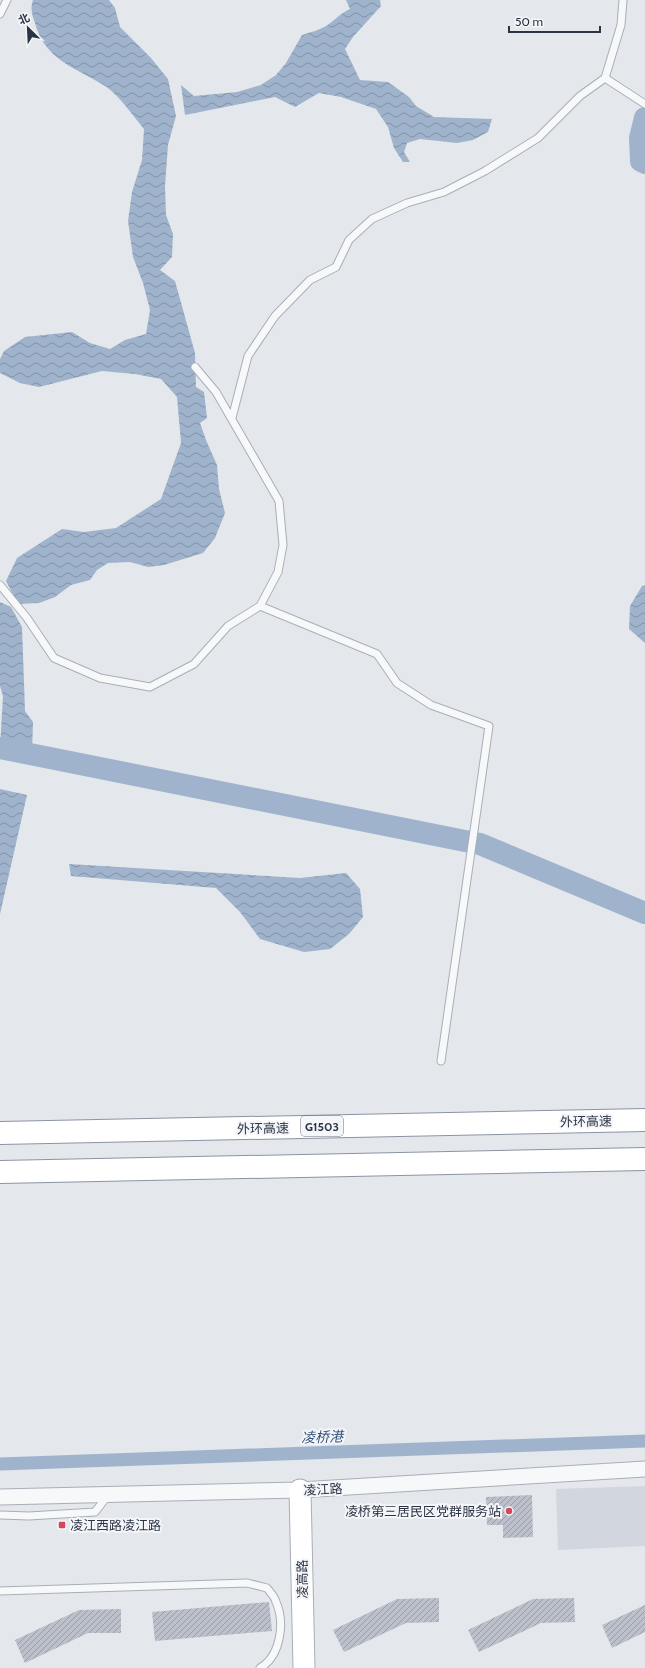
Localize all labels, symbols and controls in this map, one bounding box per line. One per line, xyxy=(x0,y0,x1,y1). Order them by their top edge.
north arrow xyxy=(8,8,48,48)
scale bar xyxy=(509,8,600,34)
text: 北 xyxy=(16,10,32,27)
text: 50 m xyxy=(515,14,543,29)
street label: 外环高速 xyxy=(560,1113,612,1129)
road number: G1503 xyxy=(301,1116,343,1136)
street label: 外环高速 xyxy=(237,1120,289,1136)
water label: 凌桥港 xyxy=(301,1427,345,1447)
street label: 凌江路 xyxy=(303,1480,343,1498)
place label: 凌桥第三居民区党群服务站 xyxy=(345,1503,501,1519)
marker: 凌桥第三居民区党群服务站 xyxy=(504,1506,514,1516)
place label: 凌江西路凌江路 xyxy=(70,1517,161,1533)
marker: 凌江西路凌江路 xyxy=(57,1520,67,1530)
street label: 凌高路 xyxy=(294,1559,310,1599)

